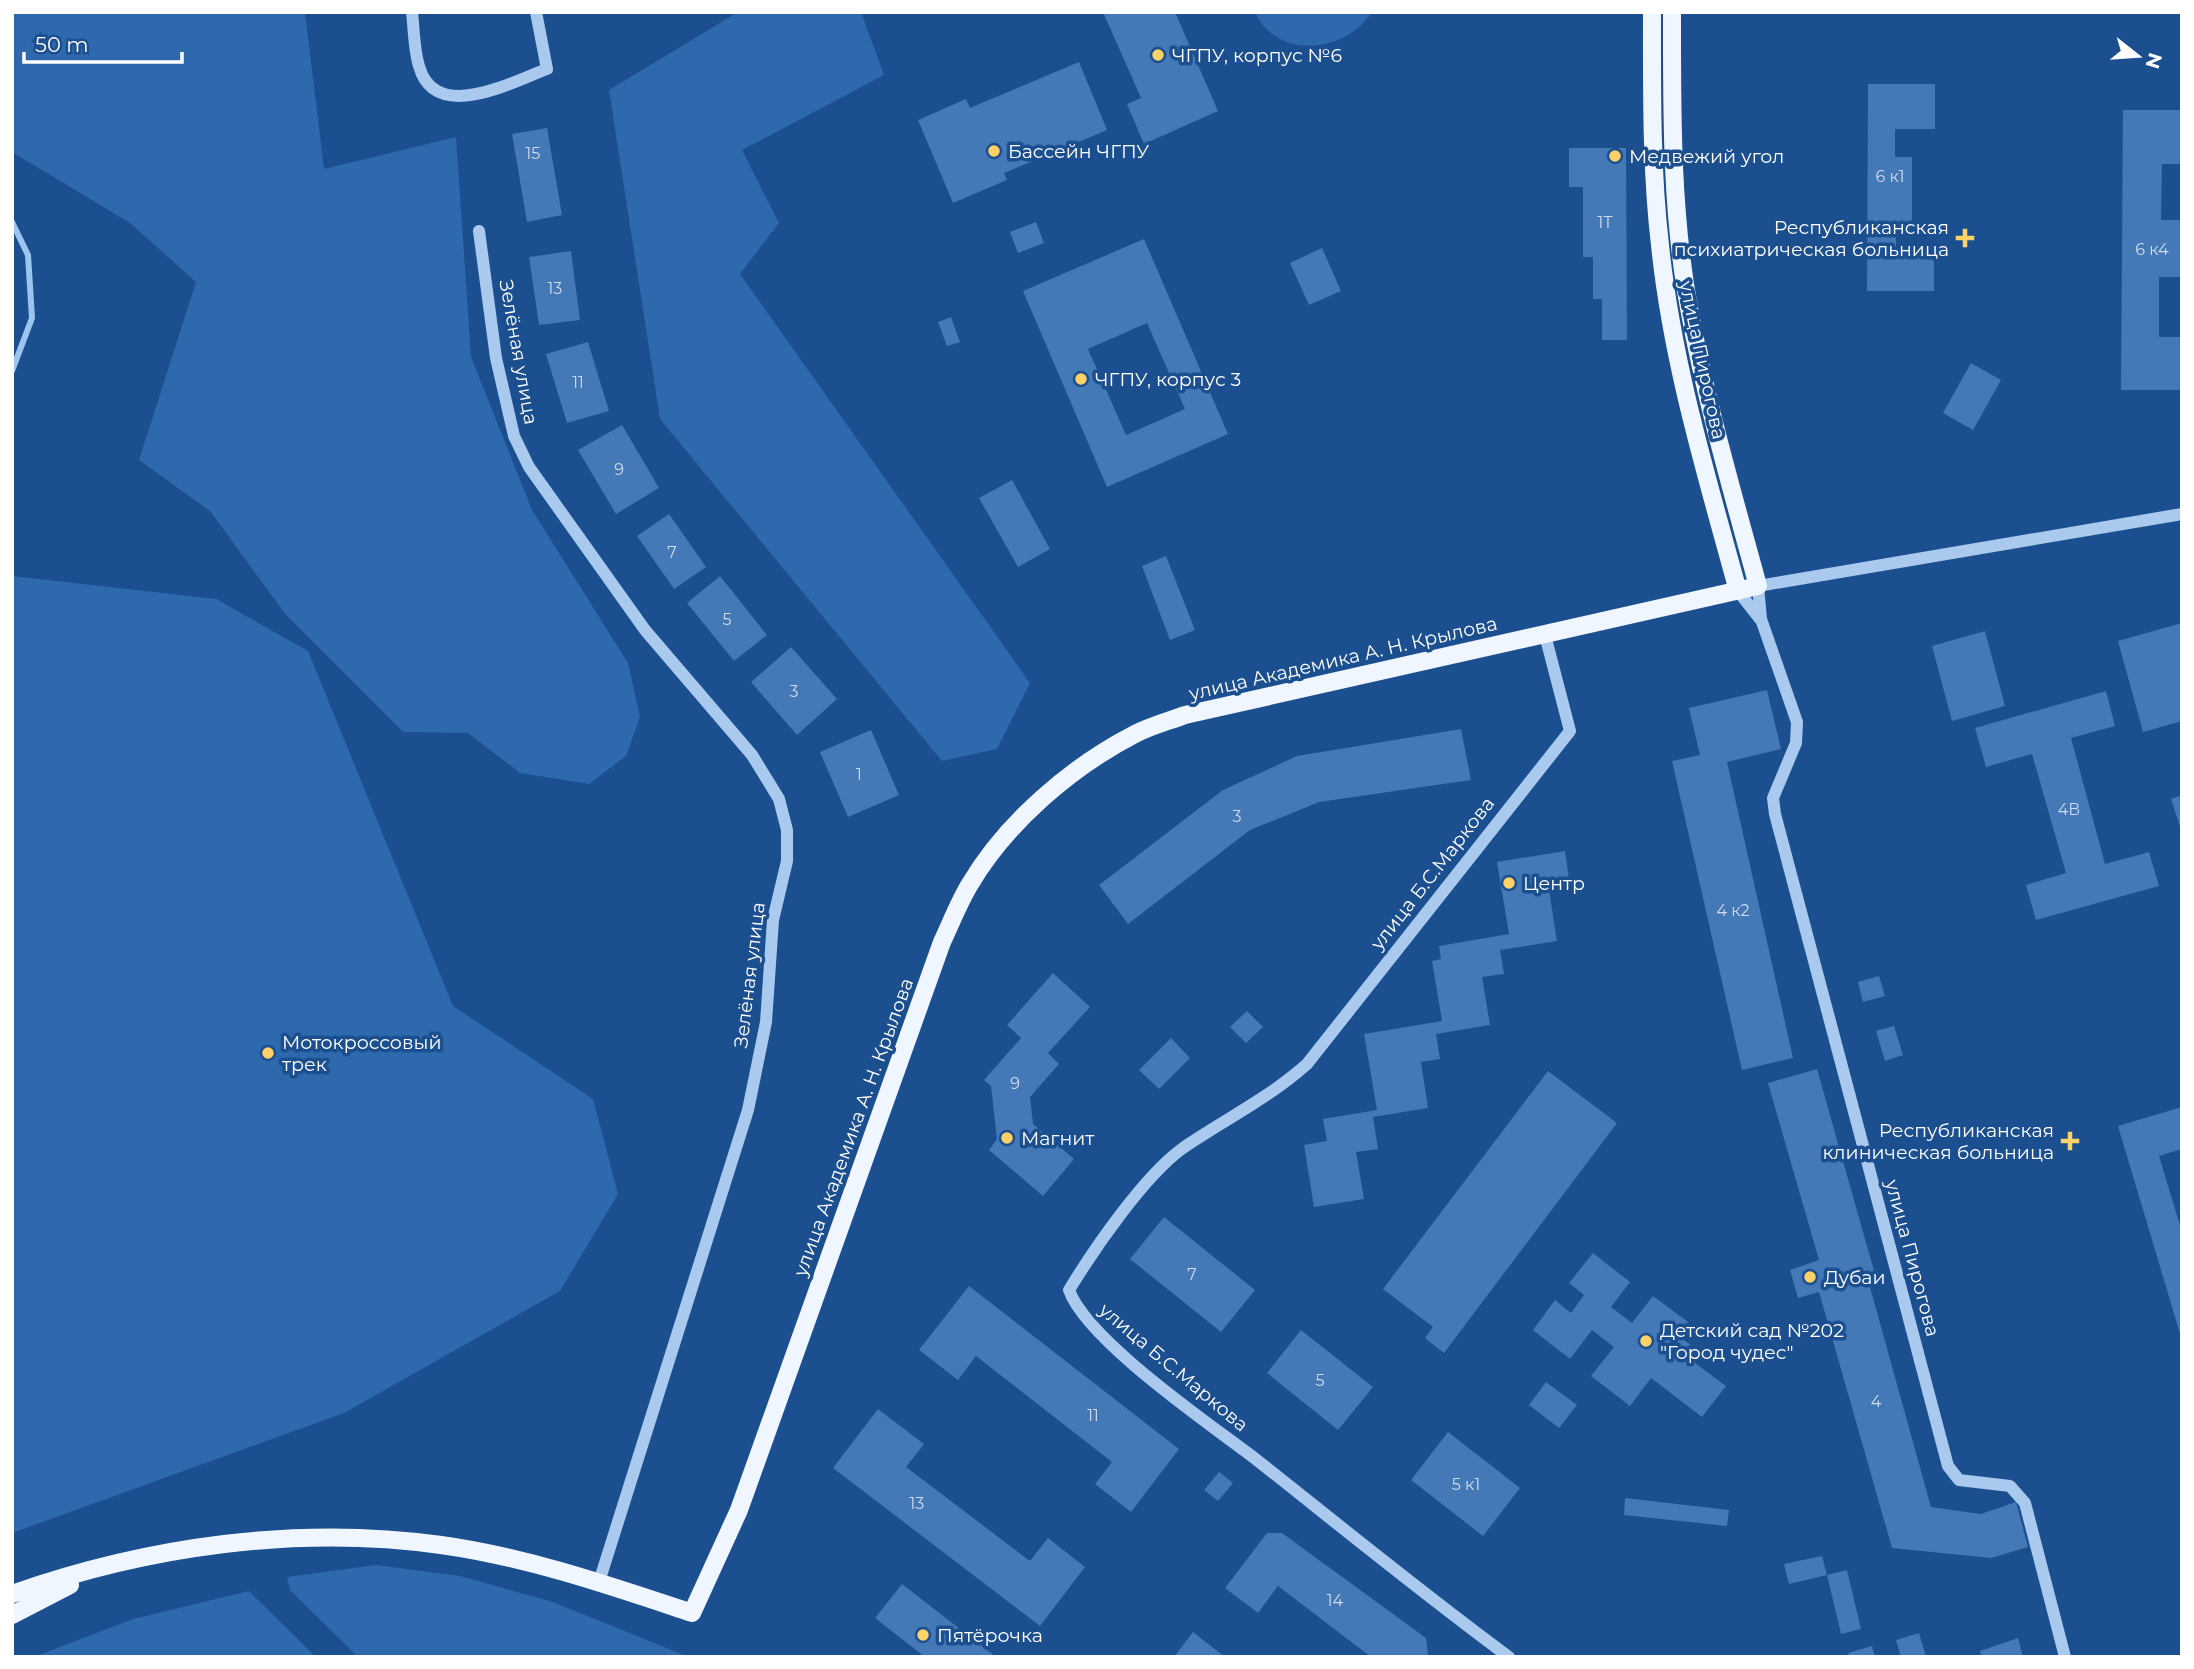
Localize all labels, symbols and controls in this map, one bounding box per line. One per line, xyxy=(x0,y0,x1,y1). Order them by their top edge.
scale bar xyxy=(24,21,182,65)
north arrow xyxy=(2103,21,2173,91)
text: 50 m xyxy=(35,32,89,57)
place label: ЧГПУ, корпус №6 xyxy=(1172,44,1342,67)
marker: ЧГПУ, корпус №6 xyxy=(1150,47,1166,63)
text: N xyxy=(2141,50,2167,72)
place label: Бассейн ЧГПУ xyxy=(1008,140,1149,163)
marker: Бассейн ЧГПУ xyxy=(986,143,1002,159)
house number: 15 xyxy=(526,144,540,163)
place label: Медвежий угол xyxy=(1629,145,1784,168)
marker: Медвежий угол xyxy=(1607,148,1623,164)
house number: 6 к1 xyxy=(1875,167,1905,186)
house number: 1Т xyxy=(1597,213,1613,232)
place label: Республиканская психиатрическая больница xyxy=(1674,216,1949,261)
marker: Республиканская психиатрическая больница xyxy=(1955,228,1975,248)
house number: 6 к4 xyxy=(2135,240,2169,259)
street label: Зелёная улица xyxy=(494,278,543,426)
street label: улица Пирогова xyxy=(1674,278,1731,441)
house number: 13 xyxy=(548,279,562,298)
place label: ЧГПУ, корпус 3 xyxy=(1095,368,1241,391)
marker: ЧГПУ, корпус 3 xyxy=(1073,371,1089,387)
house number: 11 xyxy=(572,373,584,392)
house number: 9 xyxy=(614,460,624,479)
house number: 7 xyxy=(667,543,677,562)
house number: 5 xyxy=(722,610,732,629)
street label: улица Академика А. Н. Крылова xyxy=(1186,612,1499,705)
house number: 3 xyxy=(789,682,799,701)
house number: 1 xyxy=(856,765,862,784)
street label: улица Б.С.Маркова xyxy=(1365,792,1499,955)
house number: 4В xyxy=(2058,800,2080,819)
house number: 3 xyxy=(1232,807,1242,826)
place label: Центр xyxy=(1523,872,1585,895)
marker: Центр xyxy=(1501,875,1517,891)
street label: Зелёная улица xyxy=(729,901,770,1049)
house number: 4 к2 xyxy=(1716,901,1750,920)
street label: улица Академика А. Н. Крылова xyxy=(788,975,918,1280)
place label: Мотокроссовый трек xyxy=(282,1031,441,1076)
marker: Мотокроссовый трек xyxy=(260,1045,276,1061)
house number: 9 xyxy=(1010,1074,1020,1093)
place label: Республиканская клиническая больница xyxy=(1823,1119,2054,1164)
place label: Магнит xyxy=(1021,1127,1094,1150)
marker: Магнит xyxy=(999,1130,1015,1146)
marker: Республиканская клиническая больница xyxy=(2060,1131,2080,1151)
street label: улица Пирогова xyxy=(1880,1176,1945,1339)
house number: 7 xyxy=(1187,1265,1197,1284)
place label: Дубаи xyxy=(1824,1266,1886,1289)
marker: Дубаи xyxy=(1802,1269,1818,1285)
street label: улица Б.С.Маркова xyxy=(1094,1298,1253,1436)
place label: Детский сад №202 "Город чудес" xyxy=(1660,1319,1844,1364)
marker: Детский сад №202 "Город чудес" xyxy=(1638,1333,1654,1349)
house number: 5 xyxy=(1315,1371,1325,1390)
house number: 4 xyxy=(1871,1392,1882,1411)
house number: 11 xyxy=(1087,1406,1099,1425)
house number: 5 к1 xyxy=(1452,1475,1480,1494)
house number: 13 xyxy=(910,1494,924,1513)
house number: 14 xyxy=(1327,1591,1344,1610)
place label: Пятёрочка xyxy=(937,1624,1043,1647)
marker: Пятёрочка xyxy=(915,1627,931,1643)

